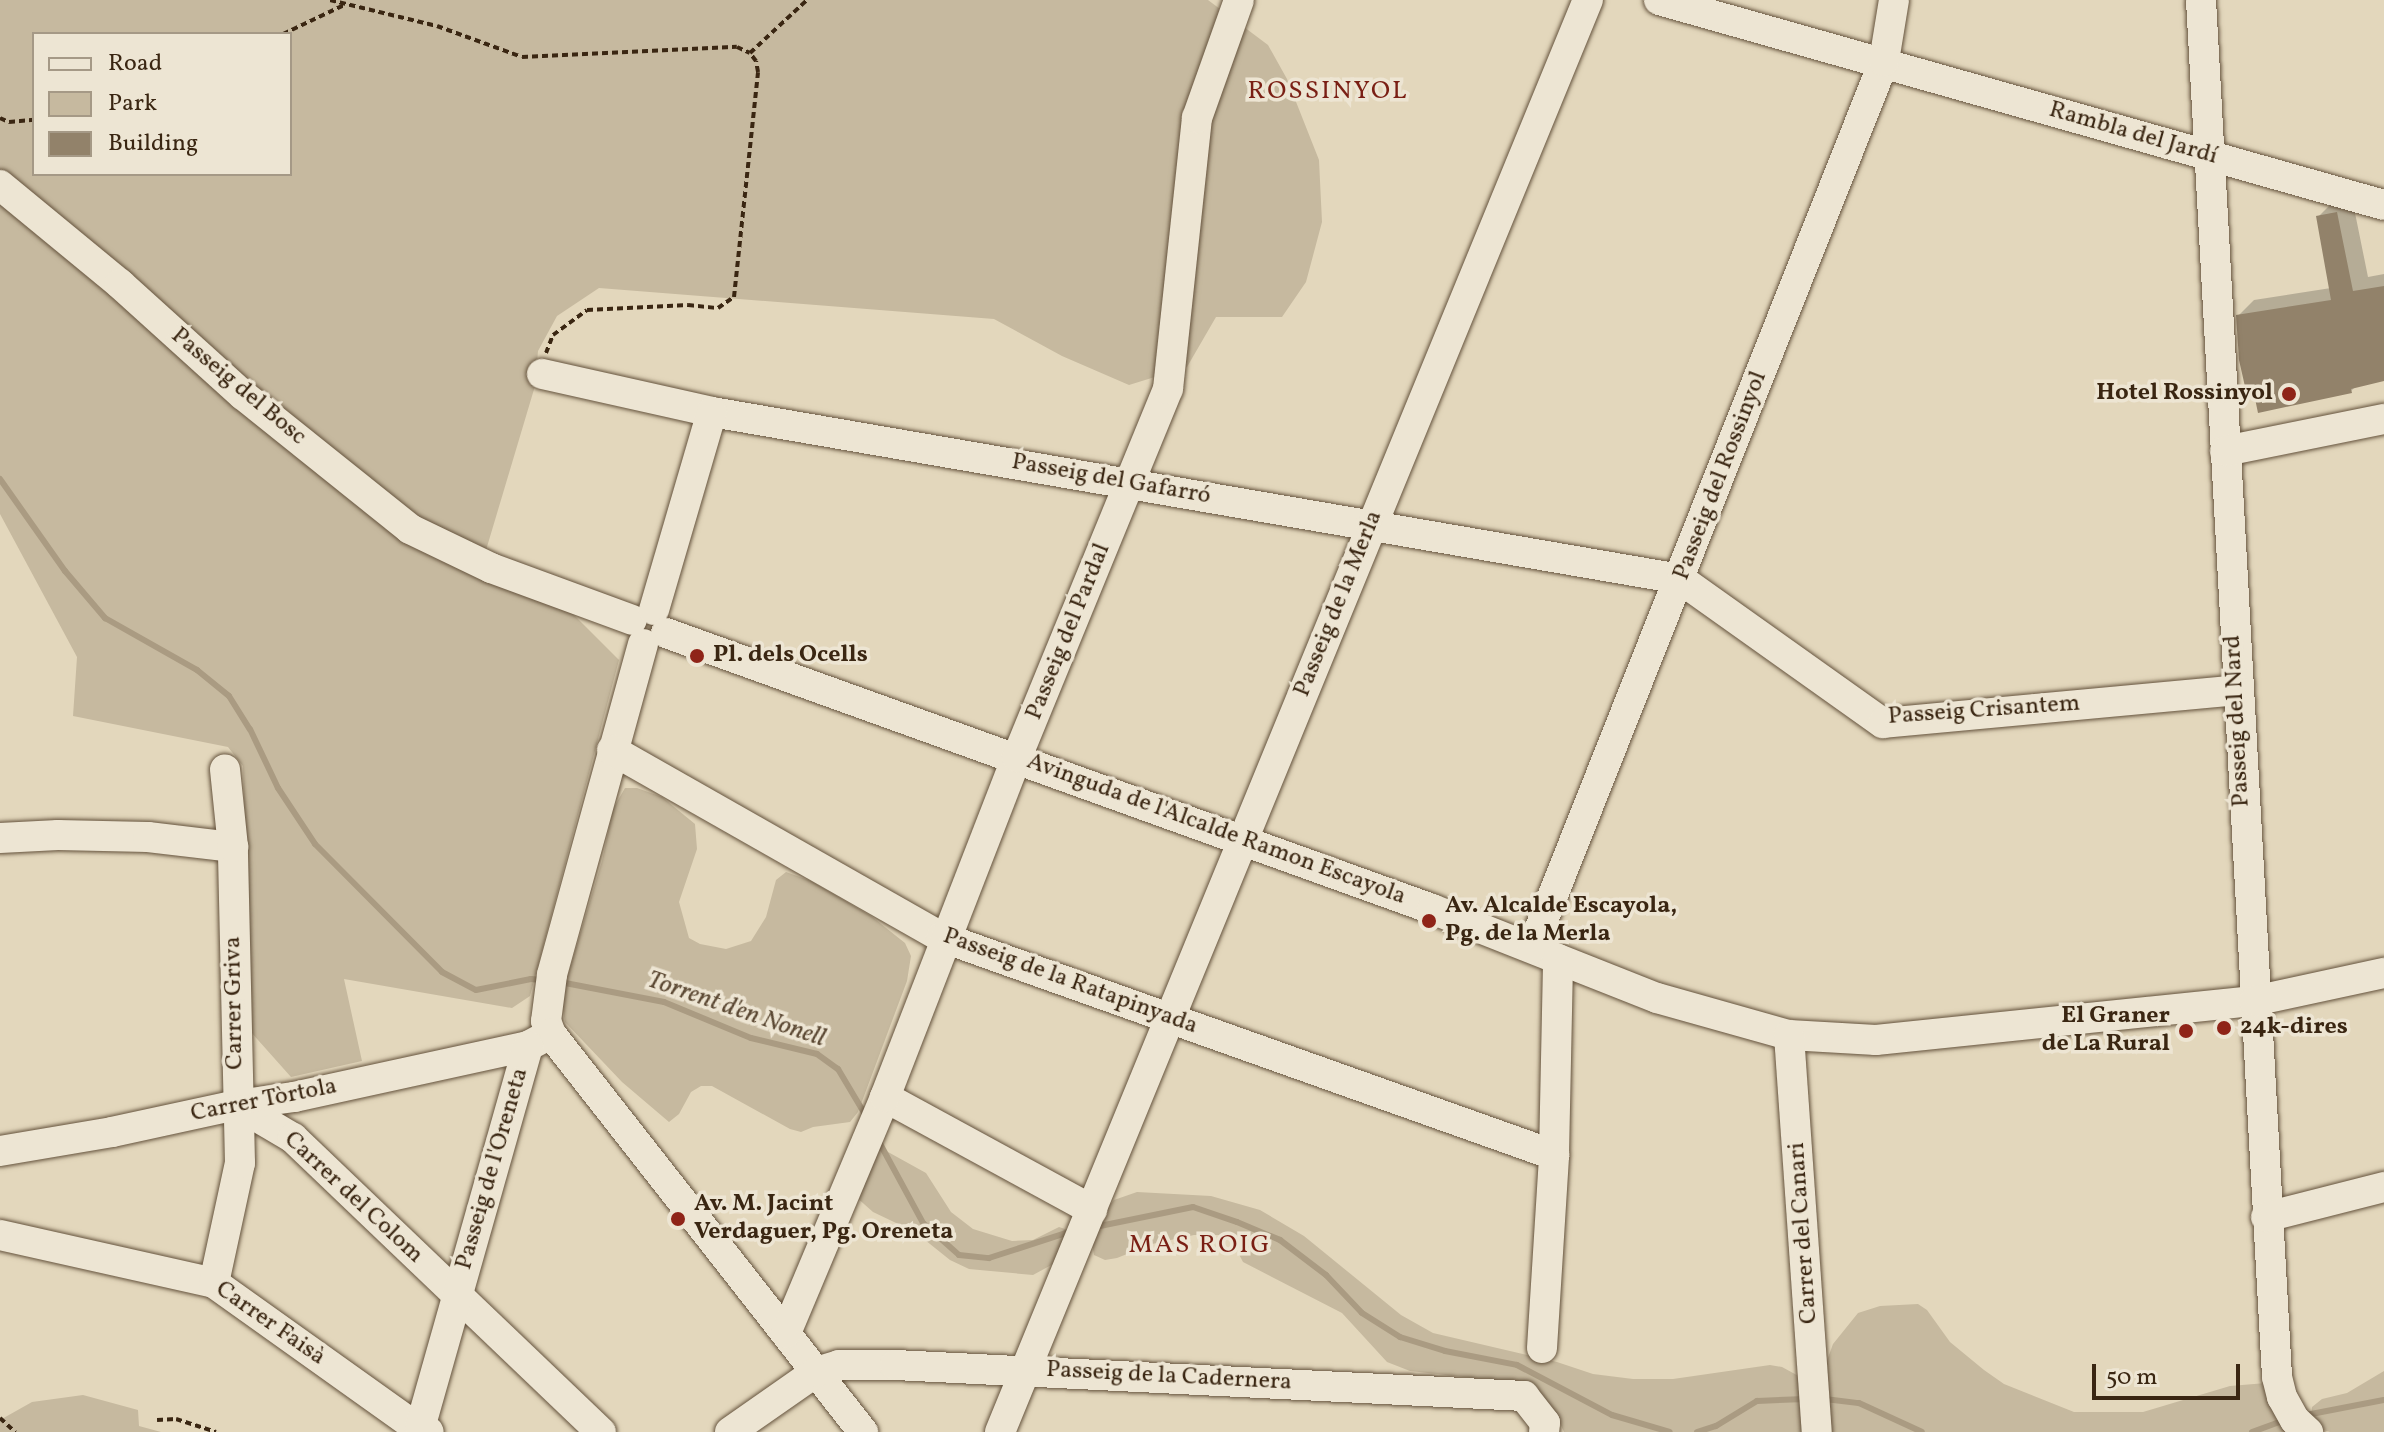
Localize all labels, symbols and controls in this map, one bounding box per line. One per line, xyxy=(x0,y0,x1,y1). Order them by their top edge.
legend xyxy=(32,32,292,176)
text: Road xyxy=(108,47,162,81)
district label: ROSSINYOL xyxy=(1248,76,1408,108)
text: Park xyxy=(108,87,157,121)
street label: Rambla del Jardí xyxy=(2045,96,2221,172)
text: Building xyxy=(108,127,198,161)
street label: Passeig del Bosc xyxy=(165,322,311,452)
street label: Passeig del Rossinyol xyxy=(1668,368,1774,584)
place label: Hotel Rossinyol xyxy=(2096,380,2273,408)
marker: Hotel Rossinyol xyxy=(2280,385,2298,403)
street label: Passeig del Gafarró xyxy=(1009,448,1213,512)
street label: Passeig de la Merla xyxy=(1289,507,1389,701)
street label: Passeig del Pardal xyxy=(1021,540,1117,724)
street label: Passeig del Nard xyxy=(2219,634,2257,808)
place label: Pl. dels Ocells xyxy=(713,642,868,670)
marker: Pl. dels Ocells xyxy=(688,647,706,665)
street label: Passeig Crisantem xyxy=(1887,690,2081,732)
street label: Avinguda de l'Alcalde Ramon Escayola xyxy=(1023,748,1409,912)
place label: Av. Alcalde Escayola, Pg. de la Merla xyxy=(1445,893,1677,949)
marker: Av. Alcalde Escayola, Pg. de la Merla xyxy=(1420,912,1438,930)
street label: Passeig de la Ratapinyada xyxy=(939,922,1201,1042)
street label: Carrer Griva xyxy=(219,936,251,1070)
water label: Torrent d'en Nonell xyxy=(643,965,829,1055)
place label: El Graner de La Rural xyxy=(2042,1003,2170,1059)
place label: 24k-dires xyxy=(2240,1014,2348,1042)
marker: 24k-dires xyxy=(2215,1019,2233,1037)
marker: El Graner de La Rural xyxy=(2177,1022,2195,1040)
street label: Passeig de l'Oreneta xyxy=(450,1065,536,1273)
street label: Carrer Tòrtola xyxy=(188,1073,340,1129)
street label: Carrer del Colom xyxy=(277,1126,429,1270)
street label: Carrer del Canari xyxy=(1783,1141,1825,1325)
place label: Av. M. Jacint Verdaguer, Pg. Oreneta xyxy=(694,1191,953,1247)
marker: Av. M. Jacint Verdaguer, Pg. Oreneta xyxy=(669,1210,687,1228)
district label: MAS ROIG xyxy=(1128,1230,1272,1262)
street label: Carrer Faisà xyxy=(209,1276,331,1372)
scale bar xyxy=(2096,1348,2244,1398)
street label: Passeig de la Cadernera xyxy=(1045,1356,1293,1398)
text: 50 m xyxy=(2106,1361,2158,1395)

